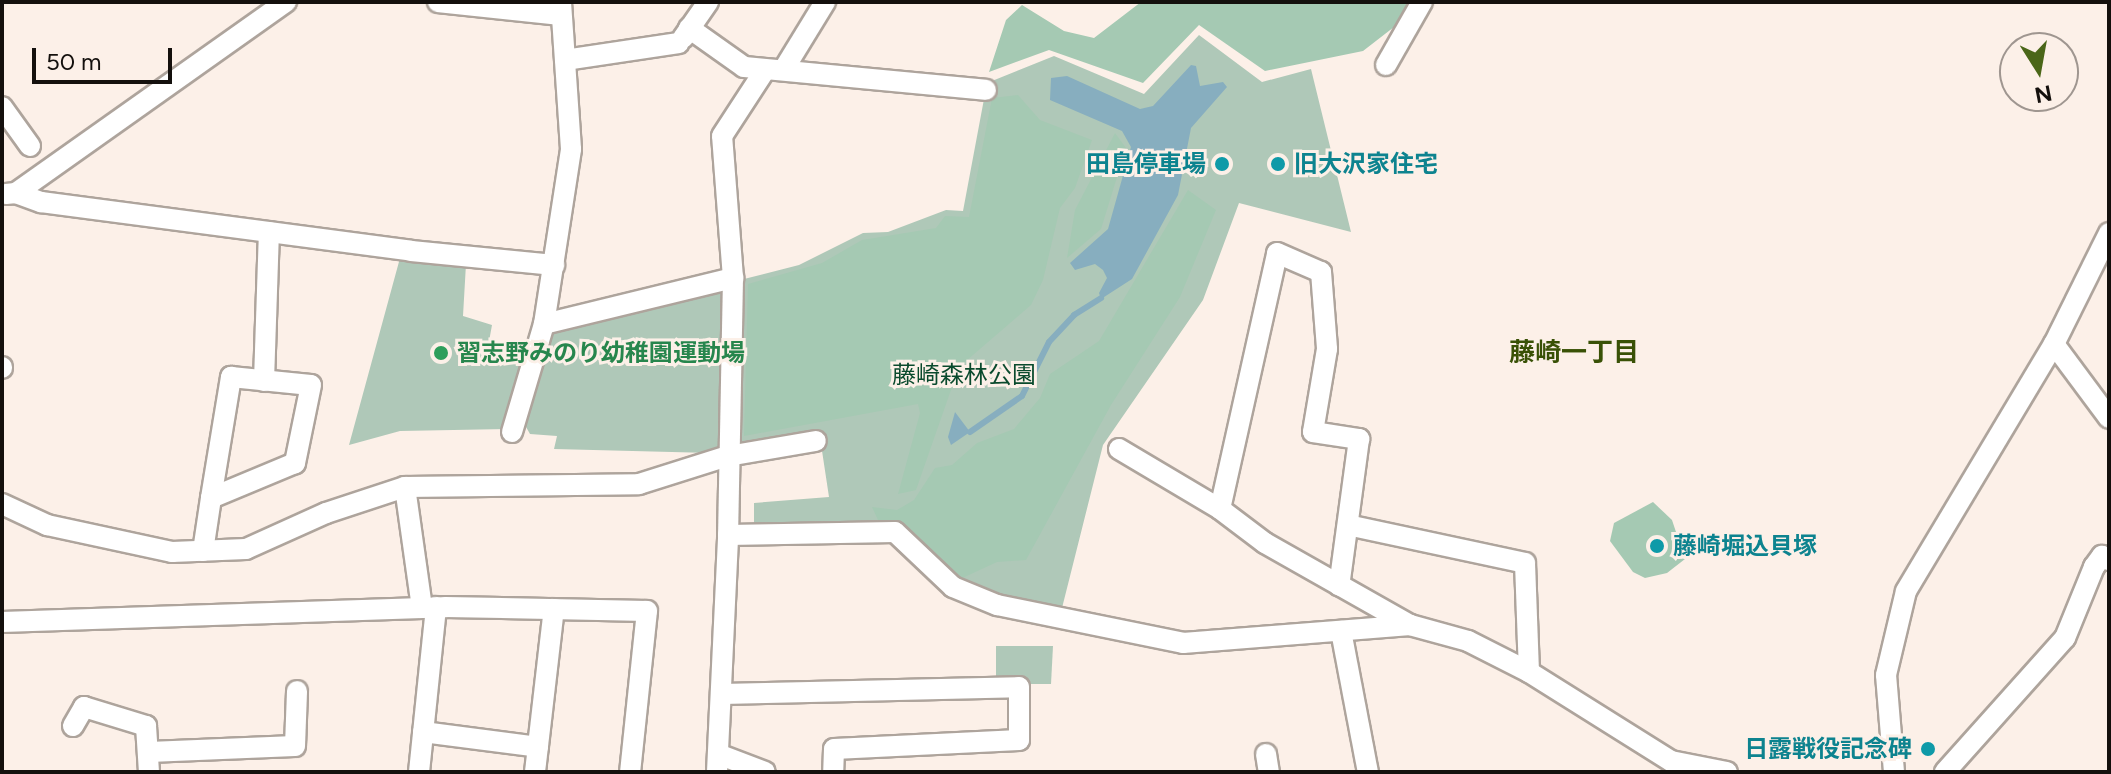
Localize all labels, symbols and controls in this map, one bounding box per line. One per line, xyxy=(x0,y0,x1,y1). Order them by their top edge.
scale bar xyxy=(36,32,176,82)
north arrow xyxy=(1999,32,2079,112)
text: 50 m xyxy=(46,47,102,76)
text: N xyxy=(2032,79,2054,109)
place label: 田島停車場 xyxy=(1086,150,1206,178)
place label: 旧大沢家住宅 xyxy=(1294,150,1438,178)
marker: 田島停車場 xyxy=(1213,155,1231,173)
marker: 旧大沢家住宅 xyxy=(1269,155,1287,173)
district label: 藤崎一丁目 xyxy=(1509,337,1639,369)
place label: 習志野みのり幼稚園運動場 xyxy=(457,339,745,367)
marker: 習志野みのり幼稚園運動場 xyxy=(432,344,450,362)
park label: 藤崎森林公園 xyxy=(892,361,1036,389)
place label: 藤崎堀込貝塚 xyxy=(1673,532,1817,560)
marker: 藤崎堀込貝塚 xyxy=(1648,537,1666,555)
place label: 日露戦役記念碑 xyxy=(1744,735,1912,763)
marker: 日露戦役記念碑 xyxy=(1919,740,1937,758)

